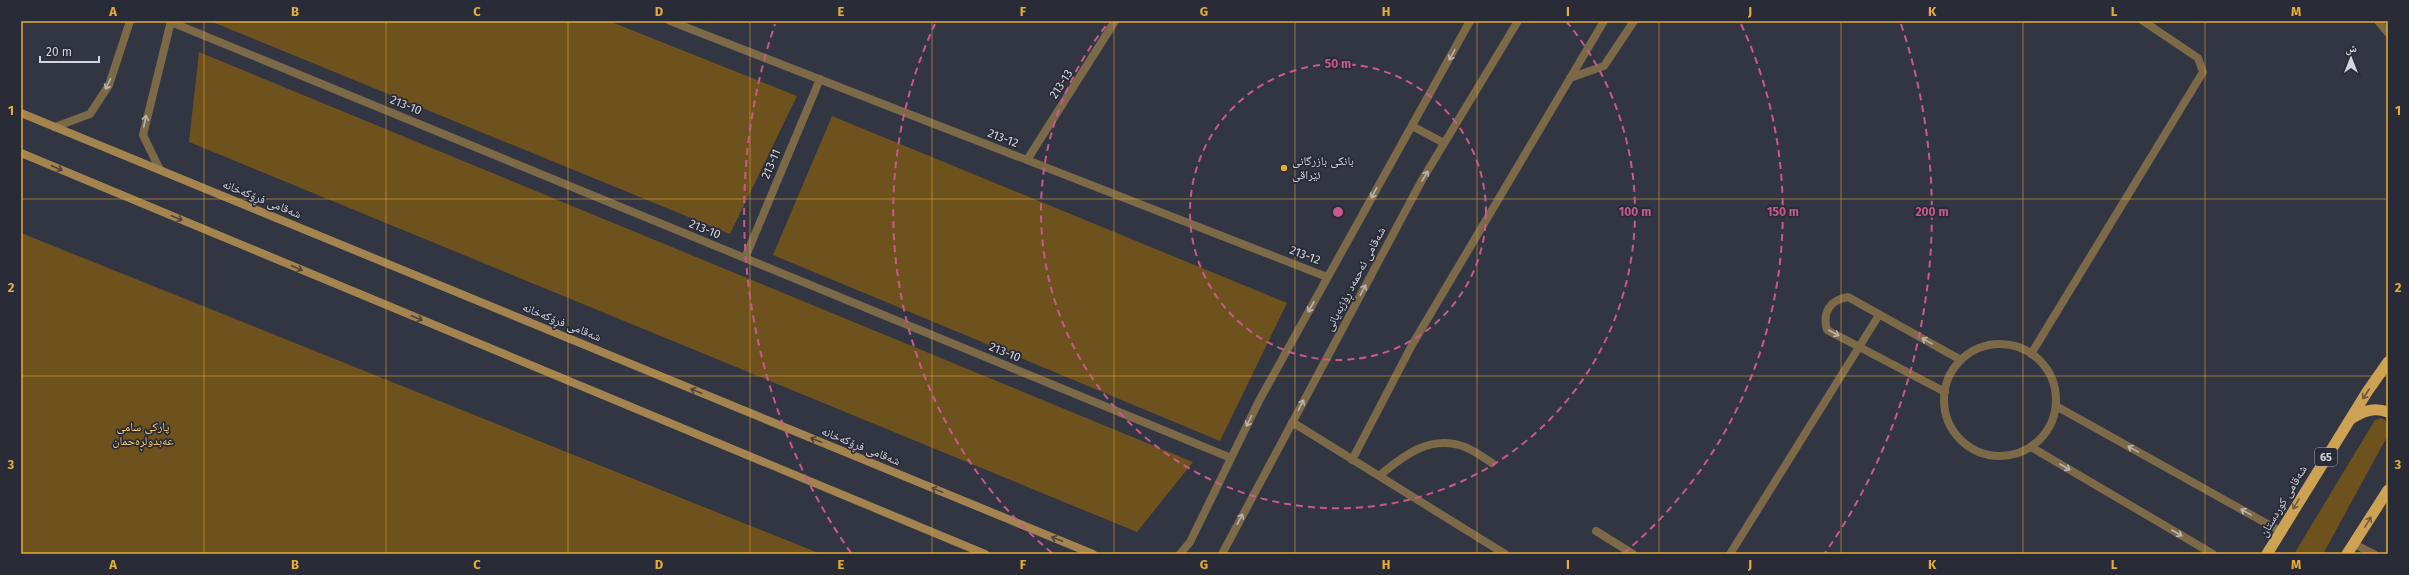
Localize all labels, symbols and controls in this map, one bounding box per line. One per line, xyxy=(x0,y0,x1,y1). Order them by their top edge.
text: A xyxy=(108,4,117,19)
text: B xyxy=(291,4,299,19)
text: C xyxy=(473,4,481,19)
text: D xyxy=(655,4,664,19)
text: E xyxy=(838,4,845,19)
text: F xyxy=(1020,4,1027,19)
text: G xyxy=(1200,4,1208,19)
text: H xyxy=(1382,4,1390,19)
text: I xyxy=(1566,4,1570,19)
text: J xyxy=(1747,4,1752,19)
text: K xyxy=(1928,4,1937,19)
text: L xyxy=(2111,4,2118,19)
text: M xyxy=(2291,4,2301,19)
scale bar xyxy=(40,38,99,64)
north arrow xyxy=(2331,38,2371,78)
text: ش xyxy=(2345,42,2357,56)
text: 20 m xyxy=(46,45,72,59)
one-way arrow xyxy=(1447,49,1455,61)
text: 50 m xyxy=(1325,57,1351,71)
street label: 213-13 xyxy=(1046,67,1076,101)
one-way arrow xyxy=(104,78,111,90)
street label: 213-10 xyxy=(388,92,424,118)
text: 1 xyxy=(8,103,14,118)
text: 1 xyxy=(2395,103,2401,118)
one-way arrow xyxy=(142,115,150,128)
street label: 213-12 xyxy=(986,126,1020,150)
street label: 213-11 xyxy=(758,147,784,181)
place label: بانکی بازرگانی ئێراقی xyxy=(1292,154,1354,182)
marker: بانکی بازرگانی ئێراقی xyxy=(1279,163,1289,173)
one-way arrow xyxy=(51,165,63,172)
one-way arrow xyxy=(1421,170,1429,182)
street label: شەقامی فڕۆکەخانە xyxy=(220,177,303,224)
one-way arrow xyxy=(1370,187,1378,199)
centre of rings xyxy=(1331,205,1345,219)
text: 100 m xyxy=(1619,205,1651,219)
text: 150 m xyxy=(1767,205,1799,219)
text: 200 m xyxy=(1915,205,1949,219)
one-way arrow xyxy=(171,215,183,222)
street label: 213-10 xyxy=(687,216,723,242)
street label: شەقامی ئەحمەد ڕۆژبەیانی xyxy=(1322,225,1391,334)
street label: 213-12 xyxy=(1288,243,1322,267)
one-way arrow xyxy=(291,265,303,272)
text: 2 xyxy=(8,280,15,295)
text: 2 xyxy=(2395,280,2402,295)
one-way arrow xyxy=(1359,284,1367,296)
street label: شەقامی فڕۆکەخانە xyxy=(520,300,603,347)
one-way arrow xyxy=(1307,300,1314,312)
one-way arrow xyxy=(411,315,423,322)
one-way arrow xyxy=(1827,330,1839,338)
one-way arrow xyxy=(1921,337,1933,344)
street label: 213-10 xyxy=(987,339,1023,365)
one-way arrow xyxy=(691,386,703,394)
one-way arrow xyxy=(2362,388,2370,399)
one-way arrow xyxy=(1298,399,1305,411)
one-way arrow xyxy=(1245,414,1252,426)
park label: پارکی سامی عەبدولڕەحمان xyxy=(112,420,174,451)
street label: شەقامی فڕۆکەخانە xyxy=(819,424,902,471)
one-way arrow xyxy=(811,436,823,444)
one-way arrow xyxy=(2127,444,2139,452)
road number: 65 xyxy=(2315,448,2337,466)
text: 3 xyxy=(7,457,15,472)
text: 3 xyxy=(2394,457,2402,472)
one-way arrow xyxy=(2059,463,2071,471)
street label: شەقامی کوردستان xyxy=(2256,463,2310,539)
one-way arrow xyxy=(931,485,943,493)
one-way arrow xyxy=(2292,498,2300,510)
one-way arrow xyxy=(2240,508,2252,515)
one-way arrow xyxy=(1237,514,1244,526)
one-way arrow xyxy=(2364,516,2372,528)
one-way arrow xyxy=(2171,529,2183,537)
one-way arrow xyxy=(1051,535,1063,542)
text: A xyxy=(108,557,117,572)
text: B xyxy=(291,557,299,572)
text: C xyxy=(473,557,481,572)
text: D xyxy=(655,557,664,572)
text: E xyxy=(838,557,845,572)
text: F xyxy=(1020,557,1027,572)
text: G xyxy=(1200,557,1208,572)
text: H xyxy=(1382,557,1390,572)
text: I xyxy=(1566,557,1570,572)
text: J xyxy=(1747,557,1752,572)
text: K xyxy=(1928,557,1937,572)
text: L xyxy=(2111,557,2118,572)
text: M xyxy=(2291,557,2301,572)

